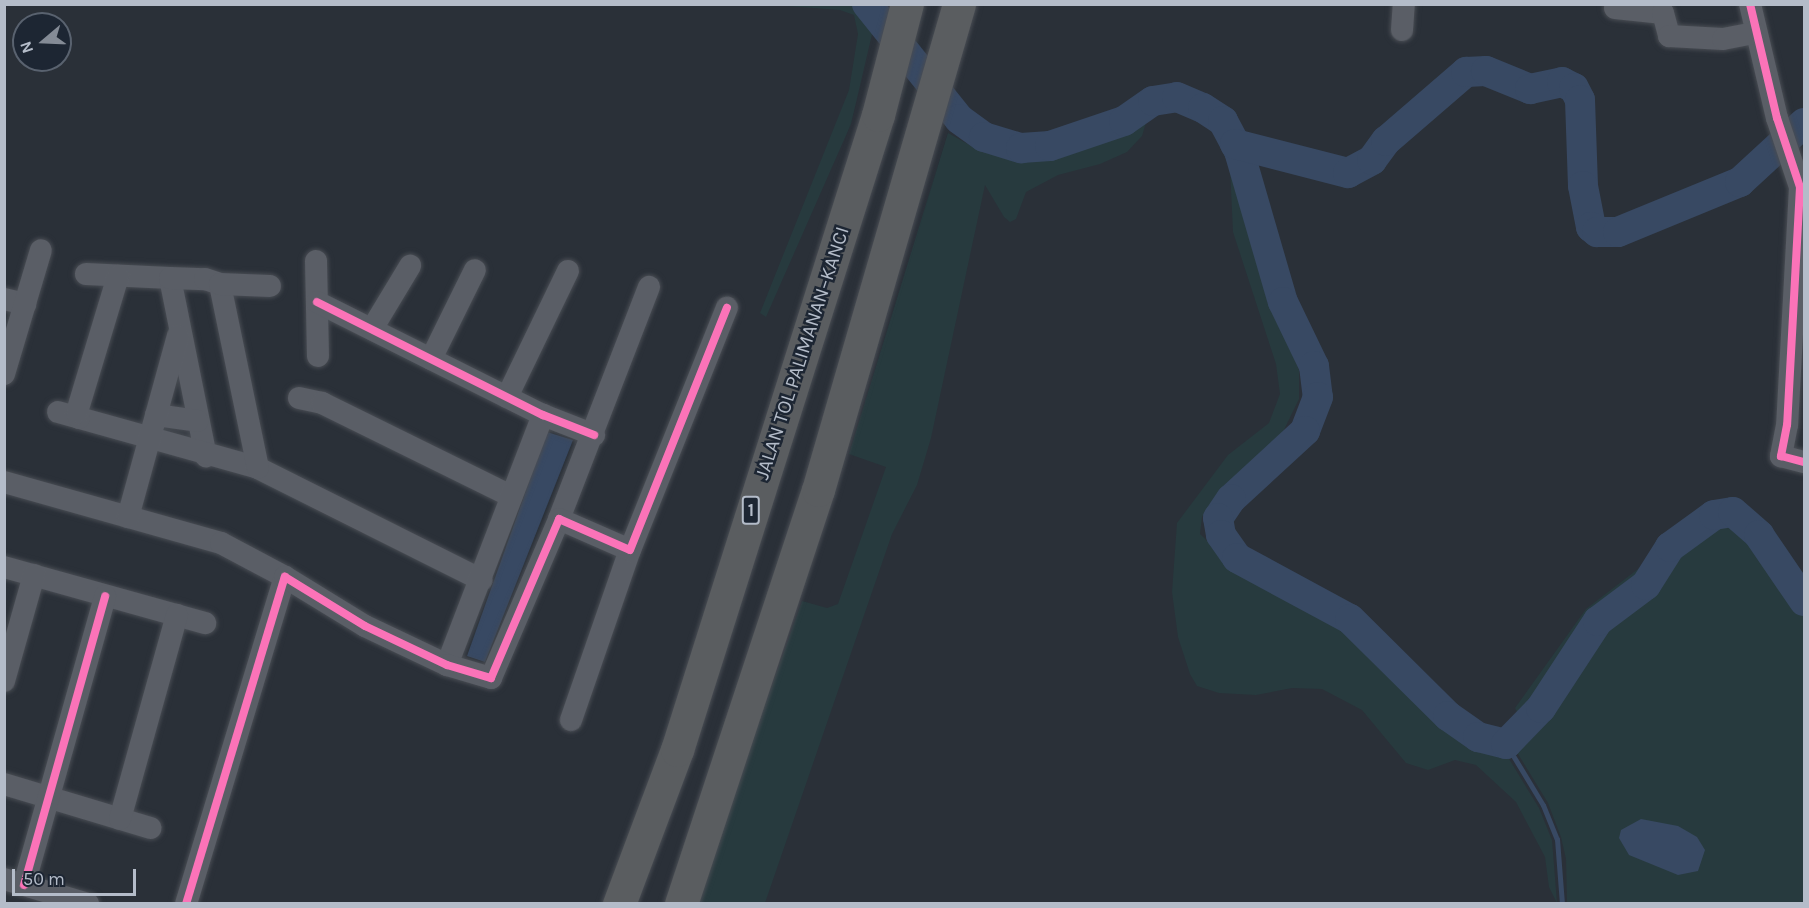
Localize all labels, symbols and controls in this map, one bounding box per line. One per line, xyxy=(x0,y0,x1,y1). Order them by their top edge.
north arrow xyxy=(12,12,72,72)
text: N xyxy=(16,39,37,56)
street label: JALAN TOL PALIMANAN–KANCI xyxy=(750,224,854,482)
road number: 1 xyxy=(740,495,762,525)
scale bar xyxy=(15,857,140,895)
text: 50 m xyxy=(23,868,65,890)

